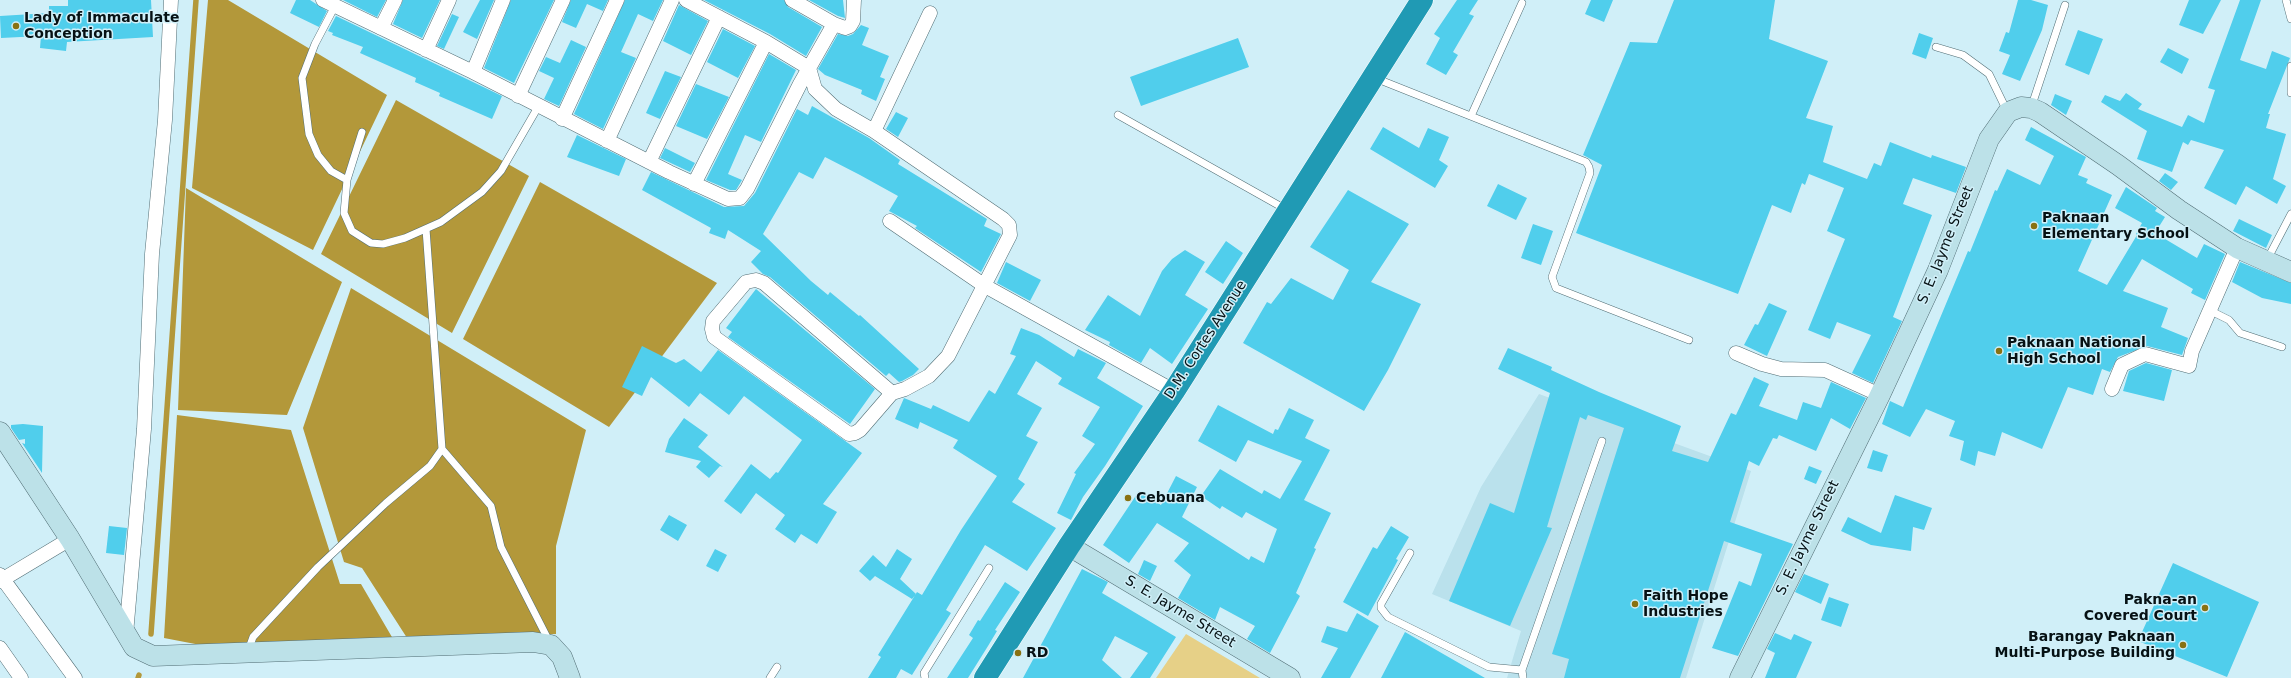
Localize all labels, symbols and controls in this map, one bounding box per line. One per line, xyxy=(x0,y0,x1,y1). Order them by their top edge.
place label: Lady of Immaculate Conception xyxy=(24,10,180,42)
marker: Lady of Immaculate Conception xyxy=(11,21,21,31)
street label: S. E. Jayme Street xyxy=(1915,184,1977,306)
place label: Paknaan Elementary School xyxy=(2042,210,2189,242)
marker: Paknaan Elementary School xyxy=(2029,221,2039,231)
street label: D.M. Cortes Avenue xyxy=(1161,277,1251,403)
place label: Paknaan National High School xyxy=(2007,335,2146,368)
marker: Paknaan National High School xyxy=(1994,346,2004,356)
street label: S. E. Jayme Street xyxy=(1773,478,1843,598)
place label: Cebuana xyxy=(1136,490,1205,506)
marker: Cebuana xyxy=(1123,493,1133,503)
street label: S. E. Jayme Street xyxy=(1122,572,1238,652)
place label: Faith Hope Industries xyxy=(1643,588,1728,620)
place label: Pakna-an Covered Court xyxy=(2084,592,2197,624)
marker: Faith Hope Industries xyxy=(1630,599,1640,609)
marker: Pakna-an Covered Court xyxy=(2200,603,2210,613)
place label: Barangay Paknaan Multi-Purpose Building xyxy=(1994,629,2175,662)
marker: Barangay Paknaan Multi-Purpose Building xyxy=(2178,640,2188,650)
place label: RD xyxy=(1026,645,1048,661)
marker: RD xyxy=(1013,648,1023,658)

